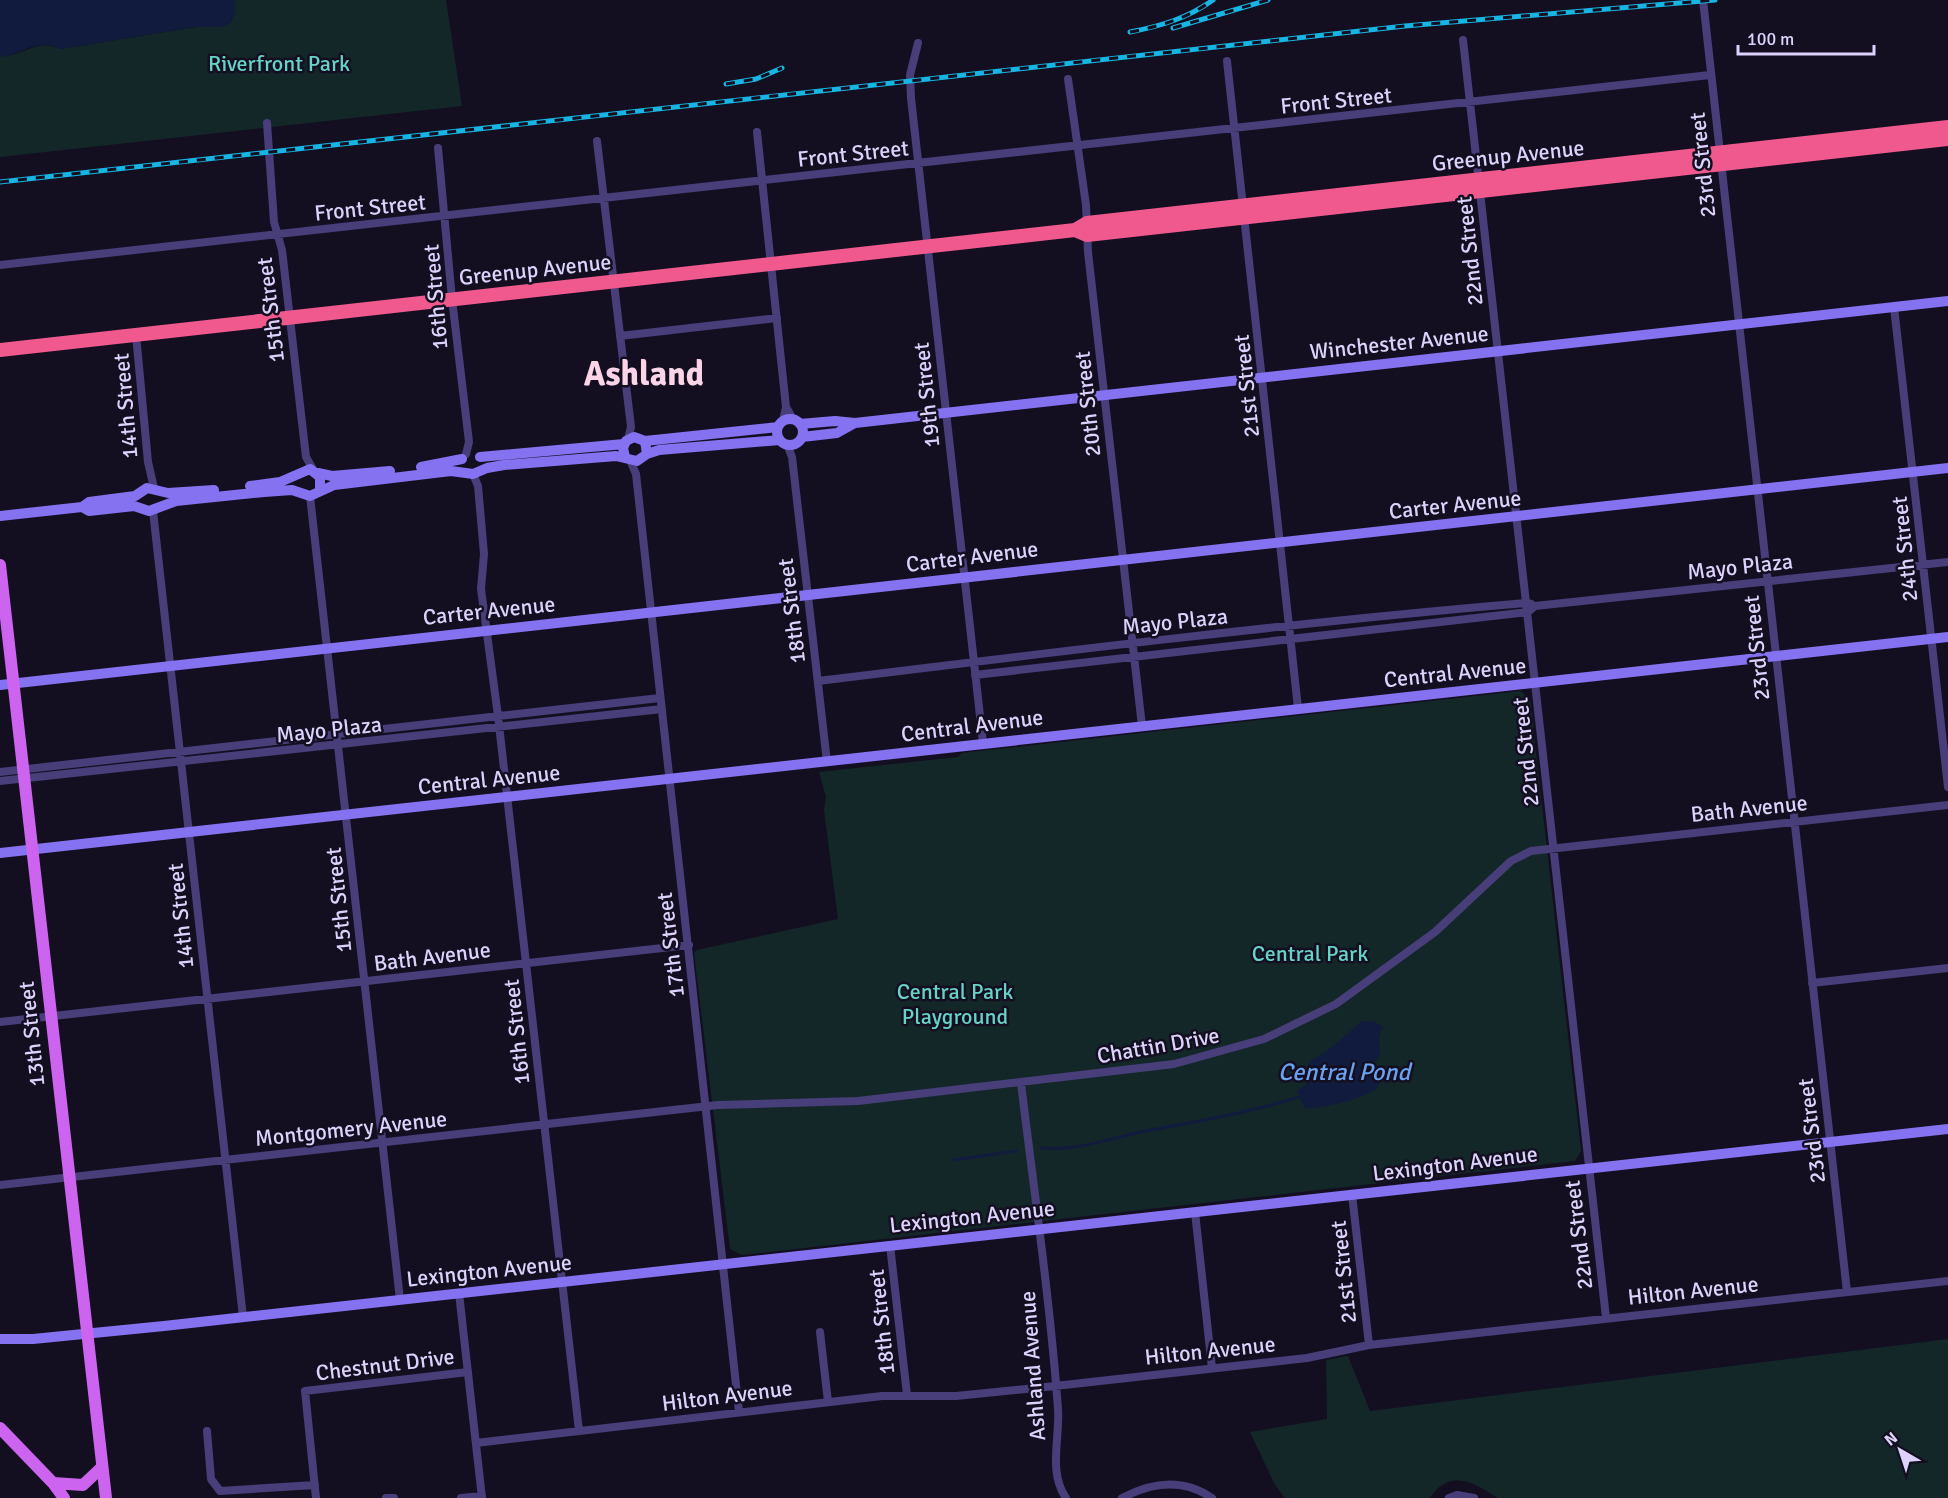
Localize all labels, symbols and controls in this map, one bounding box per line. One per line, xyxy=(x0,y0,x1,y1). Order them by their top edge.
scale bar xyxy=(1738,18,1874,56)
text: 100 m xyxy=(1747,28,1794,50)
park label: Riverfront Park xyxy=(208,50,350,77)
street label: Front Street xyxy=(1279,81,1393,120)
street label: 23rd Street xyxy=(1684,111,1721,219)
street label: Front Street xyxy=(796,134,910,173)
street label: Greenup Avenue xyxy=(1430,134,1586,177)
street label: Front Street xyxy=(313,188,427,227)
street label: 22nd Street xyxy=(1450,195,1489,307)
street label: 16th Street xyxy=(417,243,454,351)
street label: Greenup Avenue xyxy=(457,248,613,291)
street label: 15th Street xyxy=(251,256,290,364)
street label: Winchester Avenue xyxy=(1308,320,1490,365)
street label: 21st Street xyxy=(1228,333,1265,439)
street label: 19th Street xyxy=(908,341,945,449)
street label: 20th Street xyxy=(1069,350,1106,458)
street label: 14th Street xyxy=(107,352,144,460)
district label: Ashland xyxy=(584,353,704,395)
street label: Carter Avenue xyxy=(1387,484,1523,525)
street label: 24th Street xyxy=(1886,495,1923,603)
street label: Carter Avenue xyxy=(904,535,1040,578)
street label: Mayo Plaza xyxy=(1686,548,1794,585)
street label: 18th Street xyxy=(772,557,811,665)
street label: Carter Avenue xyxy=(421,590,557,631)
street label: 23rd Street xyxy=(1738,594,1775,702)
street label: Mayo Plaza xyxy=(1121,603,1229,640)
street label: Central Avenue xyxy=(1383,652,1528,693)
street label: 22nd Street xyxy=(1506,696,1545,808)
street label: Central Avenue xyxy=(899,703,1045,748)
street label: Mayo Plaza xyxy=(275,711,383,748)
street label: Central Avenue xyxy=(417,759,562,800)
street label: Bath Avenue xyxy=(1689,789,1809,828)
street label: 15th Street xyxy=(320,846,357,954)
street label: 14th Street xyxy=(162,862,199,970)
street label: 17th Street xyxy=(651,891,690,999)
street label: Bath Avenue xyxy=(372,936,492,977)
park label: Central Park xyxy=(1252,940,1368,967)
street label: 16th Street xyxy=(498,978,535,1086)
park label: Central Park Playground xyxy=(897,978,1013,1030)
street label: 13th Street xyxy=(13,980,50,1088)
street label: Chattin Drive xyxy=(1095,1021,1221,1070)
water label: Central Pond xyxy=(1278,1057,1413,1087)
street label: 23rd Street xyxy=(1792,1077,1831,1185)
street label: Montgomery Avenue xyxy=(254,1105,448,1152)
street label: Lexington Avenue xyxy=(1371,1140,1539,1187)
street label: 22nd Street xyxy=(1558,1179,1599,1291)
street label: Lexington Avenue xyxy=(888,1194,1056,1239)
street label: 21st Street xyxy=(1325,1219,1362,1325)
street label: Lexington Avenue xyxy=(405,1248,573,1293)
street label: 18th Street xyxy=(863,1268,900,1376)
street label: Hilton Avenue xyxy=(1626,1270,1760,1311)
street label: Ashland Avenue xyxy=(1014,1290,1051,1442)
street label: Hilton Avenue xyxy=(1143,1330,1277,1371)
street label: Chestnut Drive xyxy=(314,1343,456,1386)
street label: Hilton Avenue xyxy=(660,1374,794,1417)
north arrow xyxy=(1870,1420,1930,1480)
text: N xyxy=(1881,1428,1902,1450)

